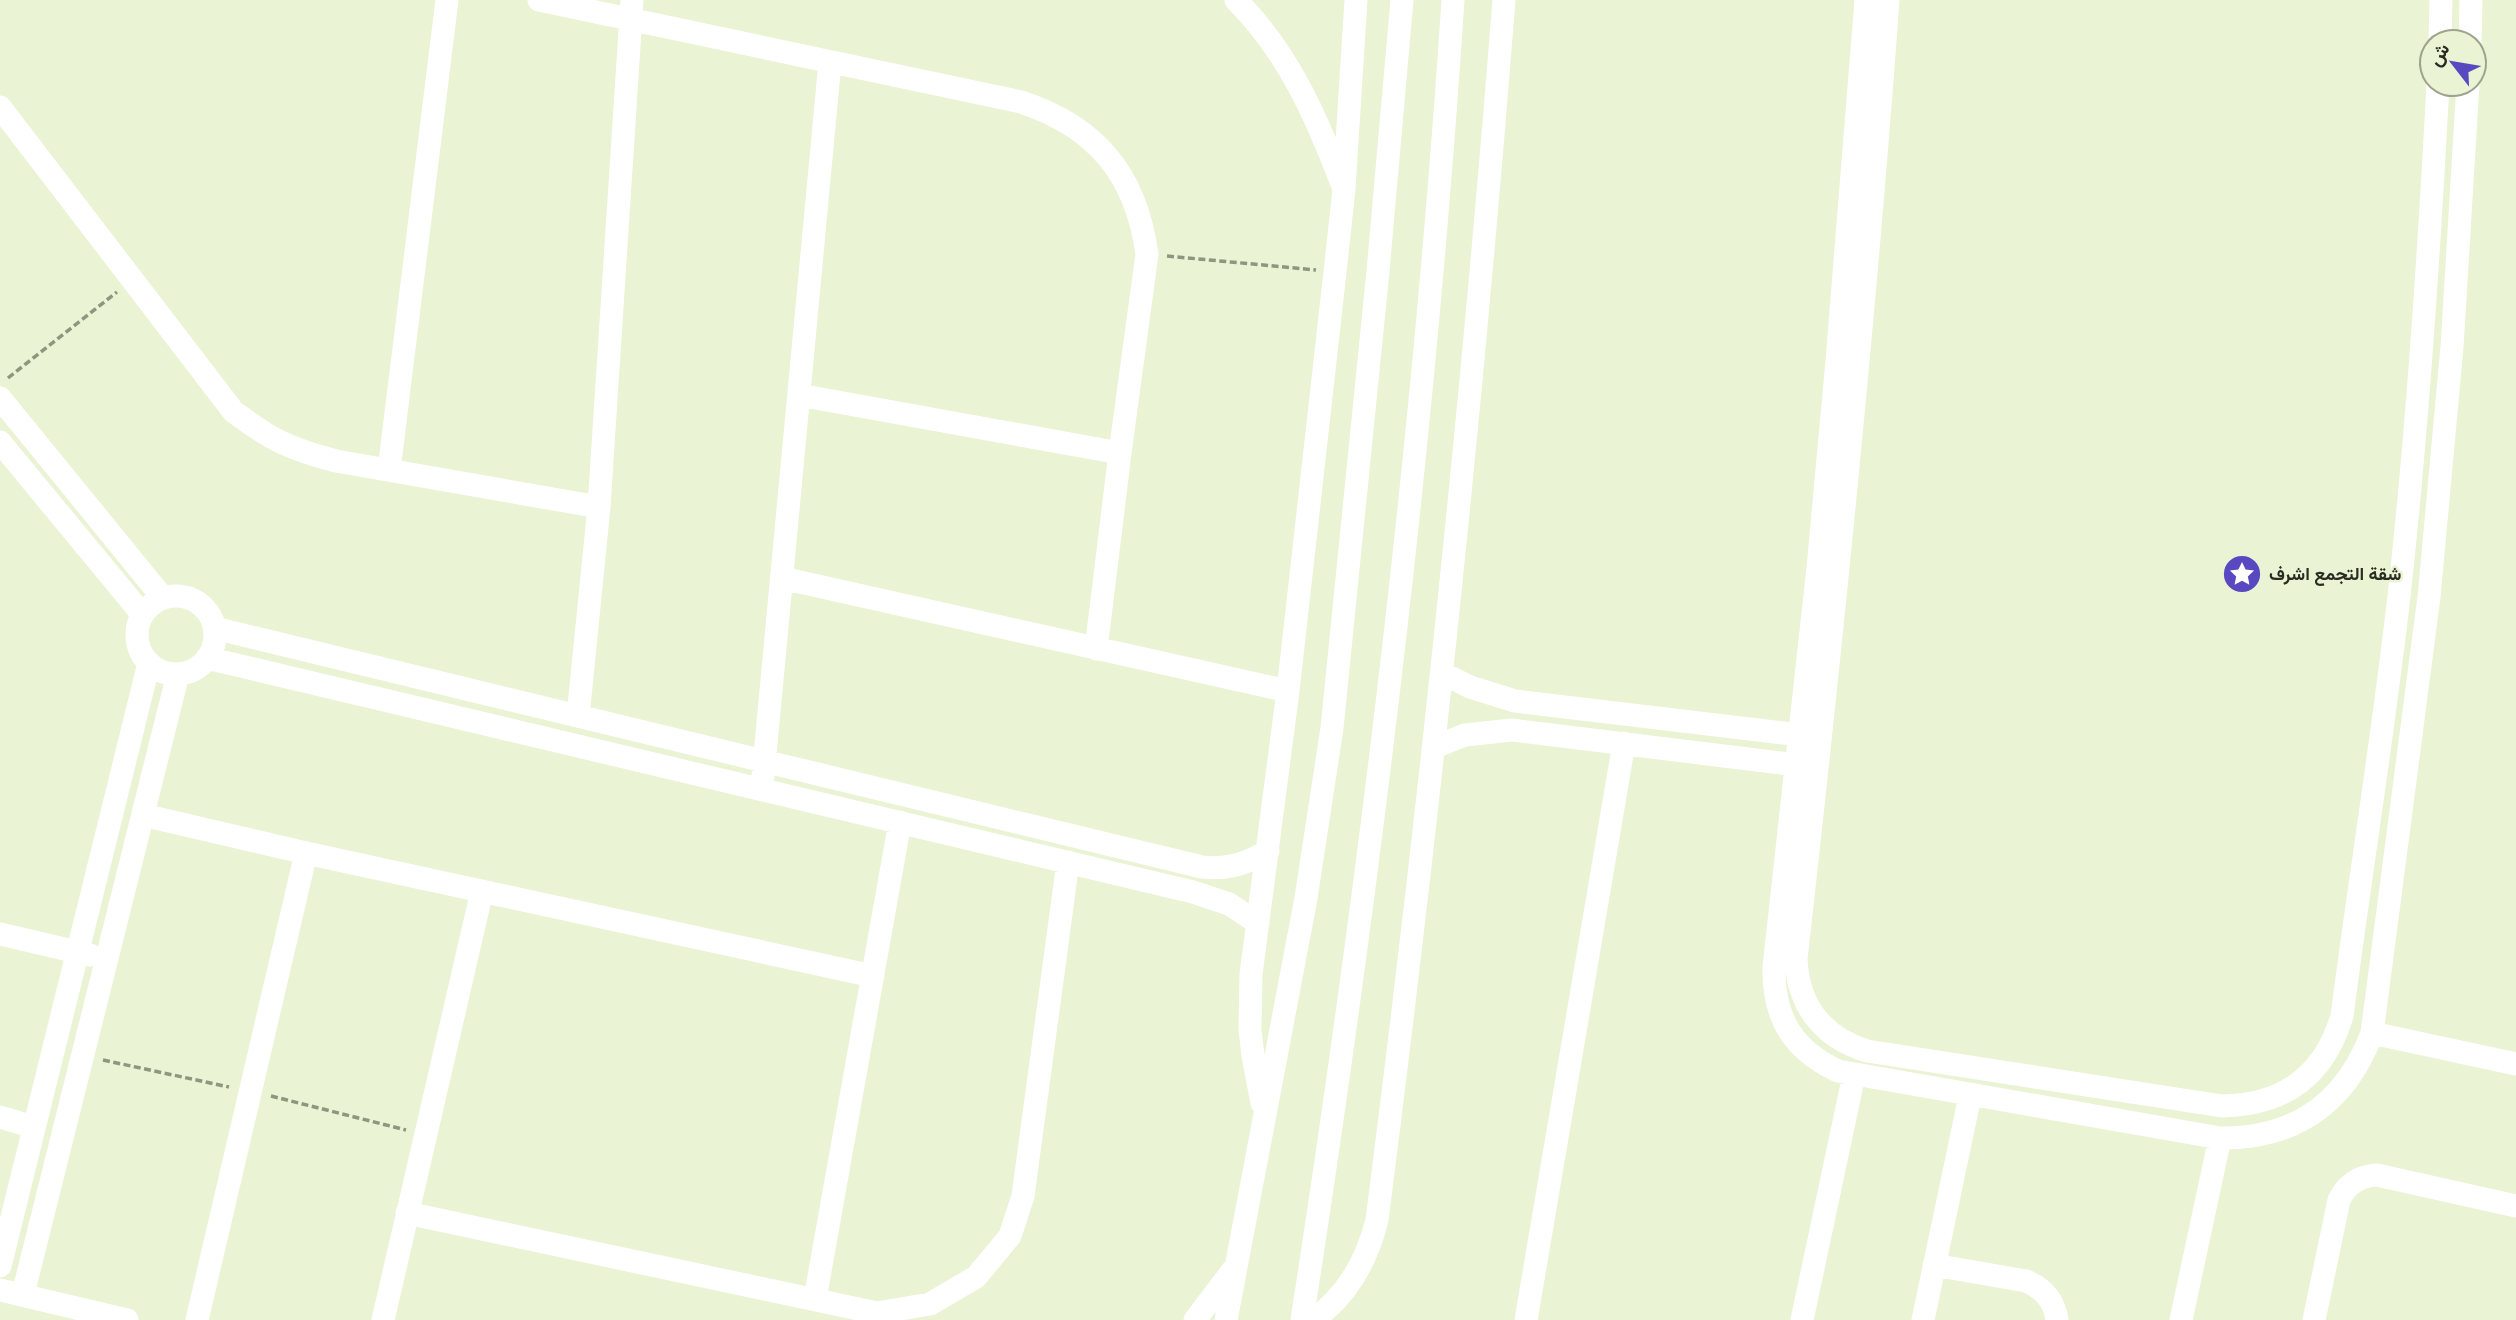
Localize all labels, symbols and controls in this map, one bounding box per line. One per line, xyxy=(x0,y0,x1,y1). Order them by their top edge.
north arrow xyxy=(2418,28,2488,98)
text: ش xyxy=(2422,38,2455,70)
place icon: شقة التجمع اشرف xyxy=(2221,553,2263,595)
place label: شقة التجمع اشرف xyxy=(2269,562,2401,586)

